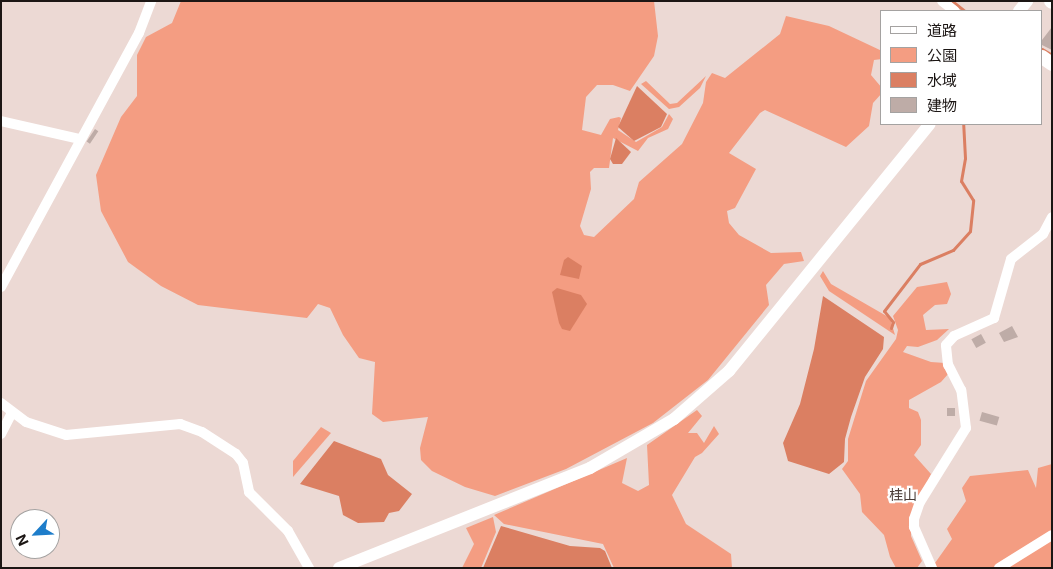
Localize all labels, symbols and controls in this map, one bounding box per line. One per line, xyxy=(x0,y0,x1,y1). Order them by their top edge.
legend xyxy=(880,10,1043,125)
text: 道路 xyxy=(927,21,957,40)
text: 公園 xyxy=(927,46,957,65)
text: 水域 xyxy=(927,71,957,90)
text: 建物 xyxy=(927,96,957,115)
district label: 桂山 xyxy=(889,487,917,503)
north arrow xyxy=(10,509,60,559)
text: N xyxy=(12,532,32,549)

